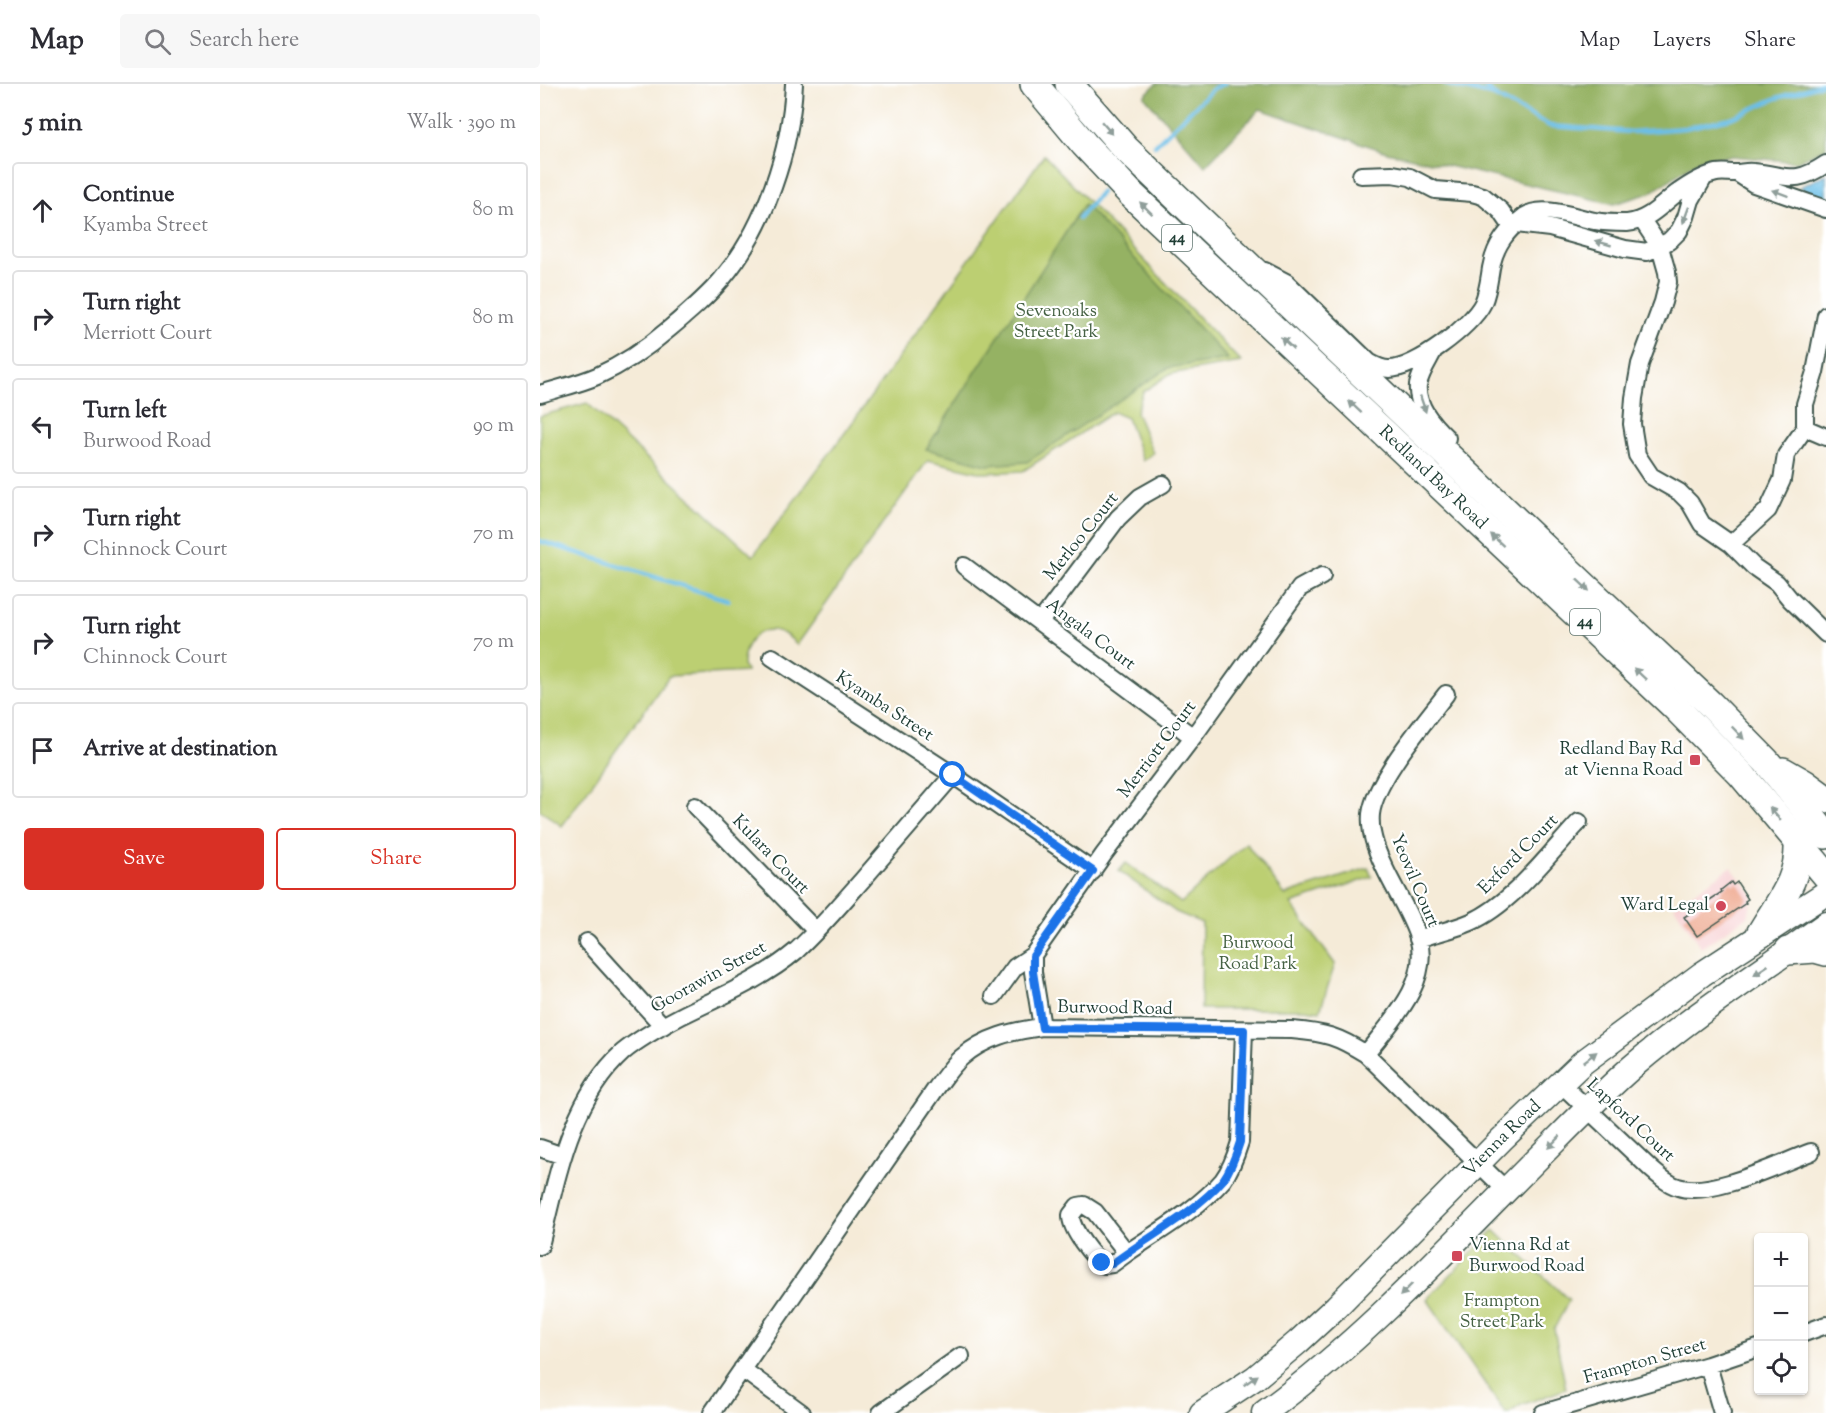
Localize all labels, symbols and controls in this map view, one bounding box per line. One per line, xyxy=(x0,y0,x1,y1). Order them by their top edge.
search box xyxy=(120,14,540,68)
text: Map xyxy=(30,21,84,61)
icon: search xyxy=(141,25,174,58)
text: Search here xyxy=(189,25,299,57)
text: Map xyxy=(1580,26,1620,56)
text: Layers xyxy=(1653,26,1711,56)
text: Share xyxy=(1744,26,1796,56)
text: 5 min xyxy=(24,105,83,142)
text: Walk · 390 m xyxy=(407,109,516,138)
one-way arrow xyxy=(1100,120,1113,135)
text: Continue xyxy=(83,180,174,212)
one-way arrow xyxy=(1771,188,1789,198)
icon: ahead xyxy=(26,194,59,227)
text: 80 m xyxy=(473,196,514,225)
one-way arrow xyxy=(1139,202,1153,216)
one-way arrow xyxy=(1681,206,1690,224)
text: Kyamba Street xyxy=(83,212,208,241)
road number: 44 xyxy=(1162,225,1192,251)
one-way arrow xyxy=(1594,238,1612,247)
text: Turn right xyxy=(83,288,180,320)
park label: Sevenoaks Street Park xyxy=(1014,299,1099,346)
icon: right xyxy=(26,302,59,335)
text: 80 m xyxy=(473,304,514,333)
text: Merriott Court xyxy=(83,320,212,349)
one-way arrow xyxy=(1280,336,1294,350)
one-way arrow xyxy=(1419,395,1429,413)
text: Turn left xyxy=(83,396,166,428)
one-way arrow xyxy=(1348,400,1363,414)
icon: left xyxy=(26,410,59,443)
text: 90 m xyxy=(473,412,514,441)
street label: Redland Bay Road xyxy=(1372,420,1493,536)
text: Burwood Road xyxy=(83,428,211,457)
street label: Merloo Court xyxy=(1038,487,1126,587)
text: Turn right xyxy=(83,504,180,536)
icon: right xyxy=(26,518,59,551)
text: 70 m xyxy=(473,520,514,549)
one-way arrow xyxy=(1491,534,1505,548)
text: Chinnock Court xyxy=(83,536,227,565)
one-way arrow xyxy=(1575,578,1590,592)
street label: Angala Court xyxy=(1040,593,1140,677)
road number: 44 xyxy=(1570,609,1600,635)
text: Turn right xyxy=(83,612,180,644)
icon: right xyxy=(26,626,59,659)
text: 70 m xyxy=(473,628,514,657)
text: Chinnock Court xyxy=(83,644,227,673)
street label: Kyamba Street xyxy=(830,665,938,749)
one-way arrow xyxy=(1632,667,1647,681)
street label: Merriott Court xyxy=(1113,696,1203,804)
one-way arrow xyxy=(1731,725,1745,739)
icon: arrive xyxy=(26,734,59,767)
text: Arrive at destination xyxy=(83,734,278,766)
place label: Redland Bay Rd at Vienna Road xyxy=(1560,737,1683,784)
marker: Redland Bay Rd at Vienna Road xyxy=(1688,753,1702,767)
route start xyxy=(939,761,965,787)
one-way arrow xyxy=(1769,807,1782,822)
street label: Kulara Court xyxy=(725,809,815,901)
street label: Exford Court xyxy=(1473,809,1565,901)
button: Save xyxy=(24,828,264,890)
button: Share xyxy=(276,828,516,890)
street label: Yeovil Court xyxy=(1383,830,1445,932)
place label: Ward Legal xyxy=(1620,893,1709,919)
marker: Ward Legal xyxy=(1714,899,1728,913)
park label: Burwood Road Park xyxy=(1219,931,1298,978)
street label: Goorawin Street xyxy=(646,935,772,1021)
one-way arrow xyxy=(1753,964,1769,975)
street label: Burwood Road xyxy=(1057,995,1173,1023)
one-way arrow xyxy=(1582,1051,1598,1064)
street label: Lapford Court xyxy=(1580,1073,1680,1169)
street label: Vienna Road xyxy=(1458,1094,1548,1184)
one-way arrow xyxy=(1548,1135,1562,1149)
place label: Vienna Rd at Burwood Road xyxy=(1469,1233,1585,1280)
map controls xyxy=(1754,1233,1808,1395)
button: + xyxy=(1754,1233,1808,1287)
route end xyxy=(1088,1249,1114,1275)
marker: Vienna Rd at Burwood Road xyxy=(1450,1249,1464,1263)
one-way arrow xyxy=(1400,1282,1414,1296)
button: − xyxy=(1754,1287,1808,1341)
park label: Frampton Street Park xyxy=(1460,1289,1545,1336)
street label: Frampton Street xyxy=(1581,1332,1709,1392)
button: locate xyxy=(1754,1341,1808,1395)
one-way arrow xyxy=(1242,1374,1258,1386)

